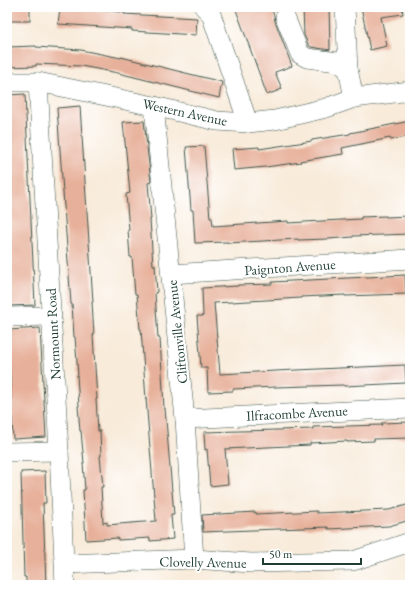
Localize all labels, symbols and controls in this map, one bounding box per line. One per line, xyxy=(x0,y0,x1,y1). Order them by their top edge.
street label: Western Avenue xyxy=(141,94,230,130)
street label: Paignton Avenue xyxy=(244,255,337,279)
street label: Cliftonville Avenue xyxy=(163,279,191,385)
street label: Normount Road xyxy=(42,287,64,380)
street label: Ilfracombe Avenue xyxy=(246,401,349,425)
scale bar xyxy=(263,540,361,566)
text: 50 m xyxy=(269,546,293,562)
street label: Clovelly Avenue xyxy=(159,552,247,572)

